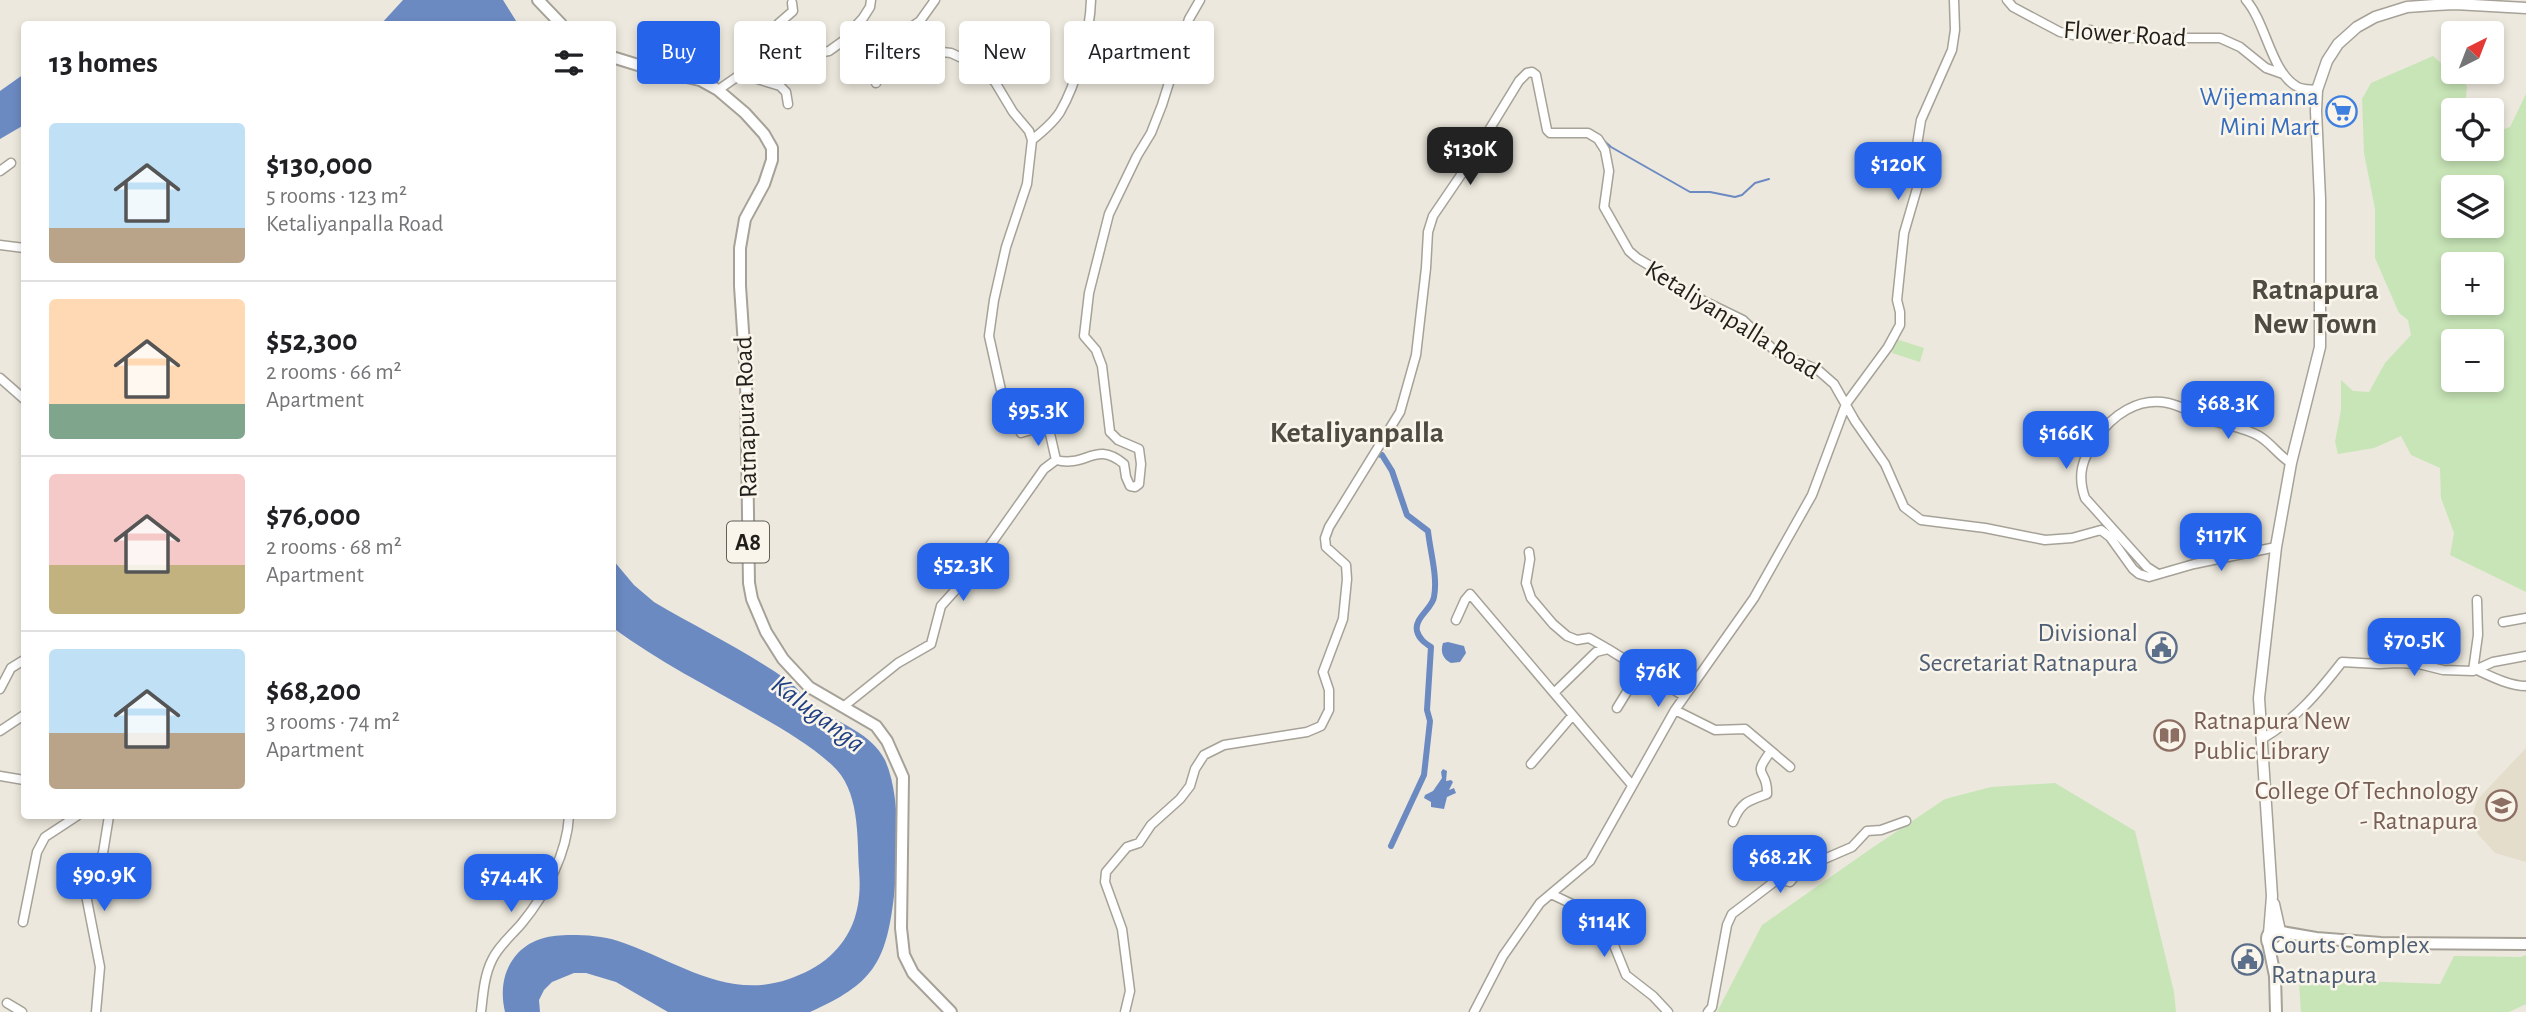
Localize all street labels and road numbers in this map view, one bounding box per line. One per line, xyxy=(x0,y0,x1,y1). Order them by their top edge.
street label: Flower Road xyxy=(2062,17,2188,51)
street label: Ketaliyanpalla Road xyxy=(1641,256,1824,384)
street label: Ratnapura Road xyxy=(730,336,762,498)
road number: A8 xyxy=(727,522,769,562)

